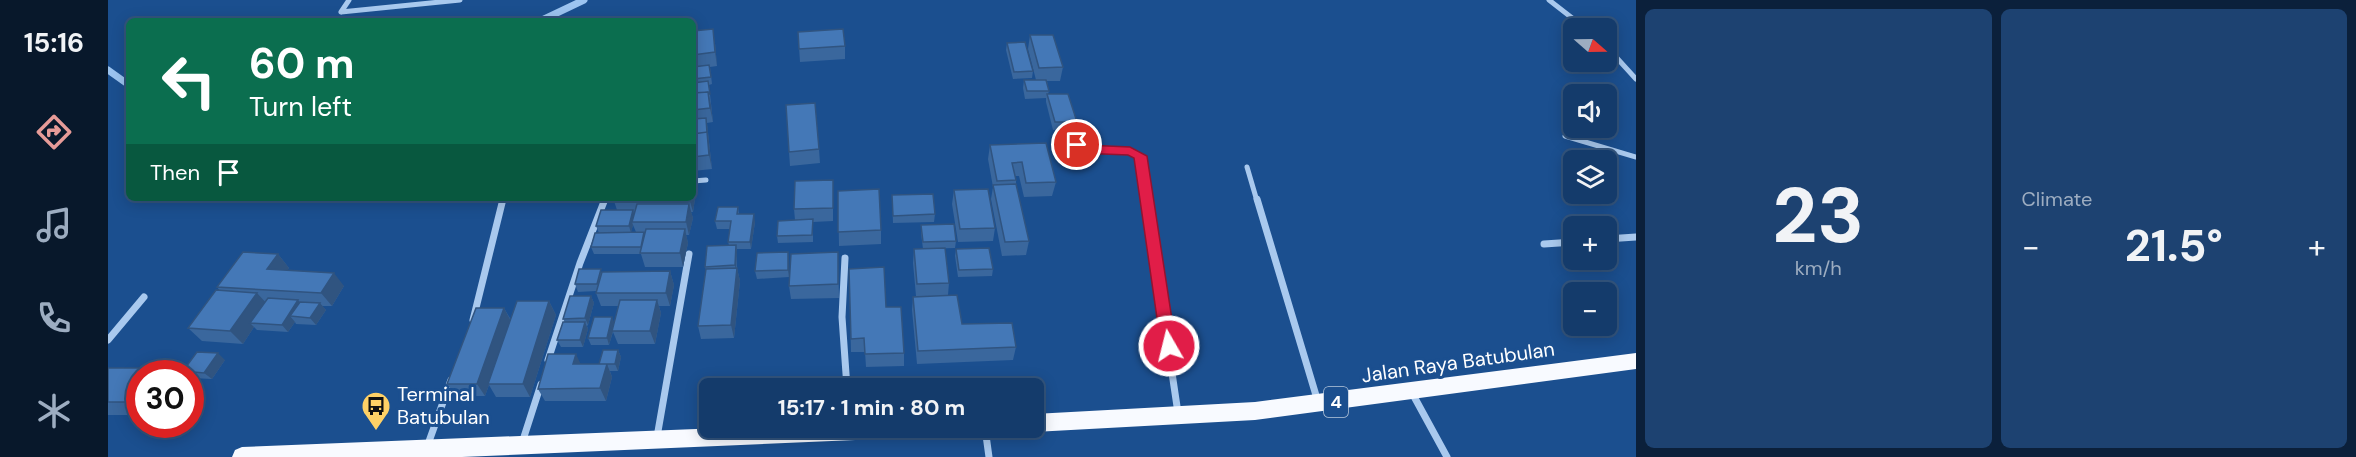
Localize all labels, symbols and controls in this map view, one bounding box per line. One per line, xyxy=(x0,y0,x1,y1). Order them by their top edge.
north arrow xyxy=(1563,18,1617,72)
map controls xyxy=(1563,18,1617,336)
text: 15:16 xyxy=(24,25,84,60)
text: 60 m xyxy=(249,36,355,91)
icon: left xyxy=(150,42,228,120)
button: sound xyxy=(1563,84,1617,138)
text: Turn left xyxy=(249,89,352,124)
icon: directions xyxy=(33,111,75,153)
pin xyxy=(1051,119,1102,170)
icon: arrive xyxy=(1060,128,1093,161)
button: layers xyxy=(1563,150,1617,204)
icon: arrive xyxy=(212,156,245,189)
text: Then xyxy=(150,158,200,187)
text: 23 xyxy=(1772,165,1864,266)
text: Climate xyxy=(2022,186,2092,212)
icon: music xyxy=(33,204,75,246)
button: + xyxy=(1563,216,1617,270)
text: 21.5° xyxy=(2125,216,2223,275)
text: − xyxy=(2022,225,2040,268)
text: + xyxy=(2308,225,2326,268)
text: km/h xyxy=(1795,255,1842,281)
button: − xyxy=(1563,282,1617,336)
icon: phone xyxy=(33,297,75,339)
position arrow xyxy=(1137,314,1201,378)
street label: Jalan Raya Batubulan xyxy=(1360,336,1556,388)
speed limit sign: 30 xyxy=(126,360,204,438)
place label: Terminal Batubulan xyxy=(397,381,490,430)
road number: 4 xyxy=(1324,387,1348,417)
icon: climate xyxy=(33,390,75,432)
bus stop icon: Terminal Batubulan xyxy=(360,390,392,432)
text: 15:17 · 1 min · 80 m xyxy=(778,393,965,422)

